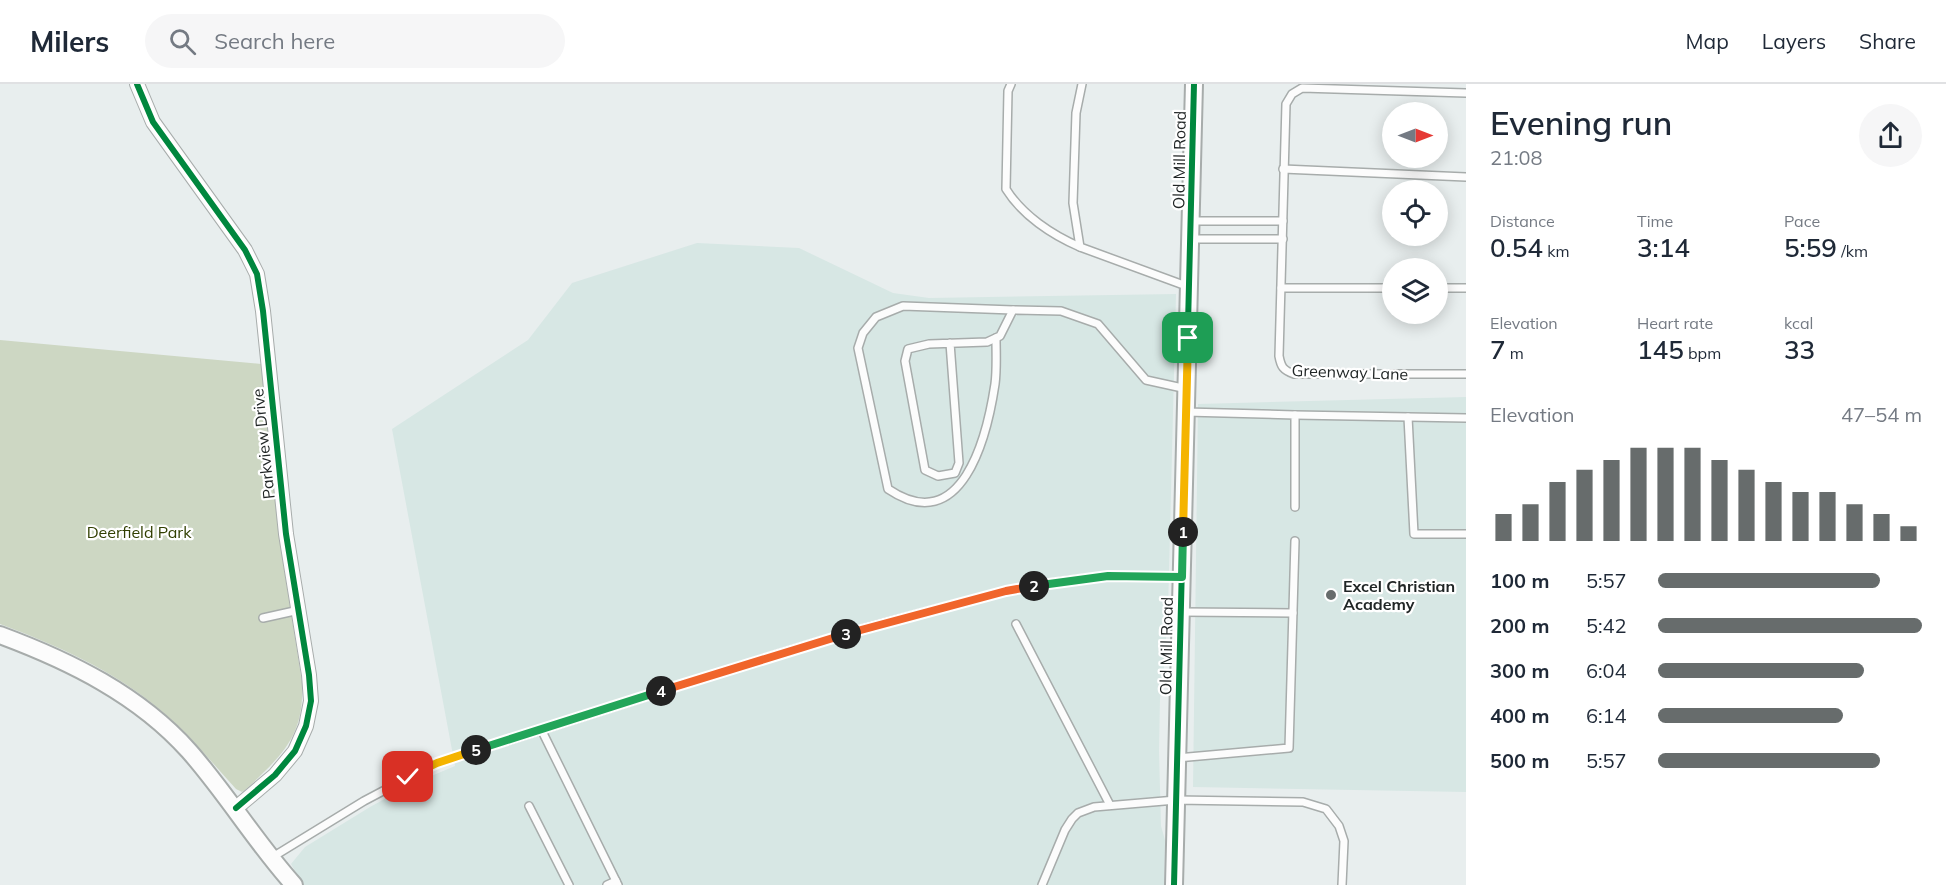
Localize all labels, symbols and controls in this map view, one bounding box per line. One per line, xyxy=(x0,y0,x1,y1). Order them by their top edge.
search box xyxy=(145,14,565,68)
text: Milers xyxy=(30,24,109,59)
icon: search xyxy=(166,25,199,58)
text: Search here xyxy=(214,27,335,55)
text: Map xyxy=(1686,28,1729,54)
text: Layers xyxy=(1762,28,1826,54)
text: Share xyxy=(1859,28,1916,54)
north arrow xyxy=(1382,102,1448,168)
map controls xyxy=(1382,102,1448,324)
text: Evening run xyxy=(1490,102,1672,143)
button: share xyxy=(1859,104,1922,167)
street label: Old Mill Road xyxy=(1168,111,1190,209)
text: 21:08 xyxy=(1490,145,1543,170)
button: locate xyxy=(1382,180,1448,246)
text: Distance xyxy=(1490,211,1555,231)
text: Time xyxy=(1637,211,1673,231)
text: Pace xyxy=(1784,211,1820,231)
text: 0.54 xyxy=(1490,231,1543,264)
text: 3:14 xyxy=(1637,231,1690,264)
text: 5:59 xyxy=(1784,231,1837,264)
text: km xyxy=(1543,241,1569,261)
text: /km xyxy=(1837,241,1868,261)
button: layers xyxy=(1382,258,1448,324)
pin xyxy=(1162,312,1213,363)
text: Elevation xyxy=(1490,313,1558,333)
text: Heart rate xyxy=(1637,313,1713,333)
text: kcal xyxy=(1784,313,1813,333)
icon: arrive xyxy=(1171,321,1204,354)
text: 7 xyxy=(1490,333,1506,366)
text: 145 xyxy=(1637,333,1684,366)
text: 33 xyxy=(1784,333,1815,366)
text: m xyxy=(1506,343,1524,363)
text: bpm xyxy=(1684,343,1721,363)
street label: Greenway Lane xyxy=(1291,360,1409,384)
street label: Parkview Drive xyxy=(247,388,279,500)
text: Elevation xyxy=(1490,402,1575,427)
text: 47–54 m xyxy=(1841,402,1922,427)
pin: 1 xyxy=(1168,517,1198,547)
park label: Deerfield Park xyxy=(87,522,192,542)
text: 1 xyxy=(1178,522,1188,542)
text: 100 m xyxy=(1490,568,1549,593)
text: 5:57 xyxy=(1586,568,1627,593)
pin: 2 xyxy=(1019,571,1049,601)
text: 2 xyxy=(1029,576,1039,596)
place label: Excel Christian Academy xyxy=(1343,576,1455,614)
marker: Excel Christian Academy xyxy=(1324,588,1338,602)
street label: Old Mill Road xyxy=(1155,597,1177,695)
text: 200 m xyxy=(1490,613,1549,638)
text: 5:42 xyxy=(1586,613,1627,638)
pin: 3 xyxy=(831,619,861,649)
text: 3 xyxy=(841,624,851,644)
text: 300 m xyxy=(1490,658,1549,683)
text: 6:04 xyxy=(1586,658,1627,683)
pin: 4 xyxy=(646,676,676,706)
text: 4 xyxy=(656,681,666,701)
text: 400 m xyxy=(1490,703,1549,728)
text: 6:14 xyxy=(1586,703,1627,728)
pin: 5 xyxy=(461,735,491,765)
text: 5 xyxy=(471,740,481,760)
text: 500 m xyxy=(1490,748,1549,773)
text: 5:57 xyxy=(1586,748,1627,773)
pin xyxy=(382,751,433,802)
icon: check xyxy=(391,760,424,793)

